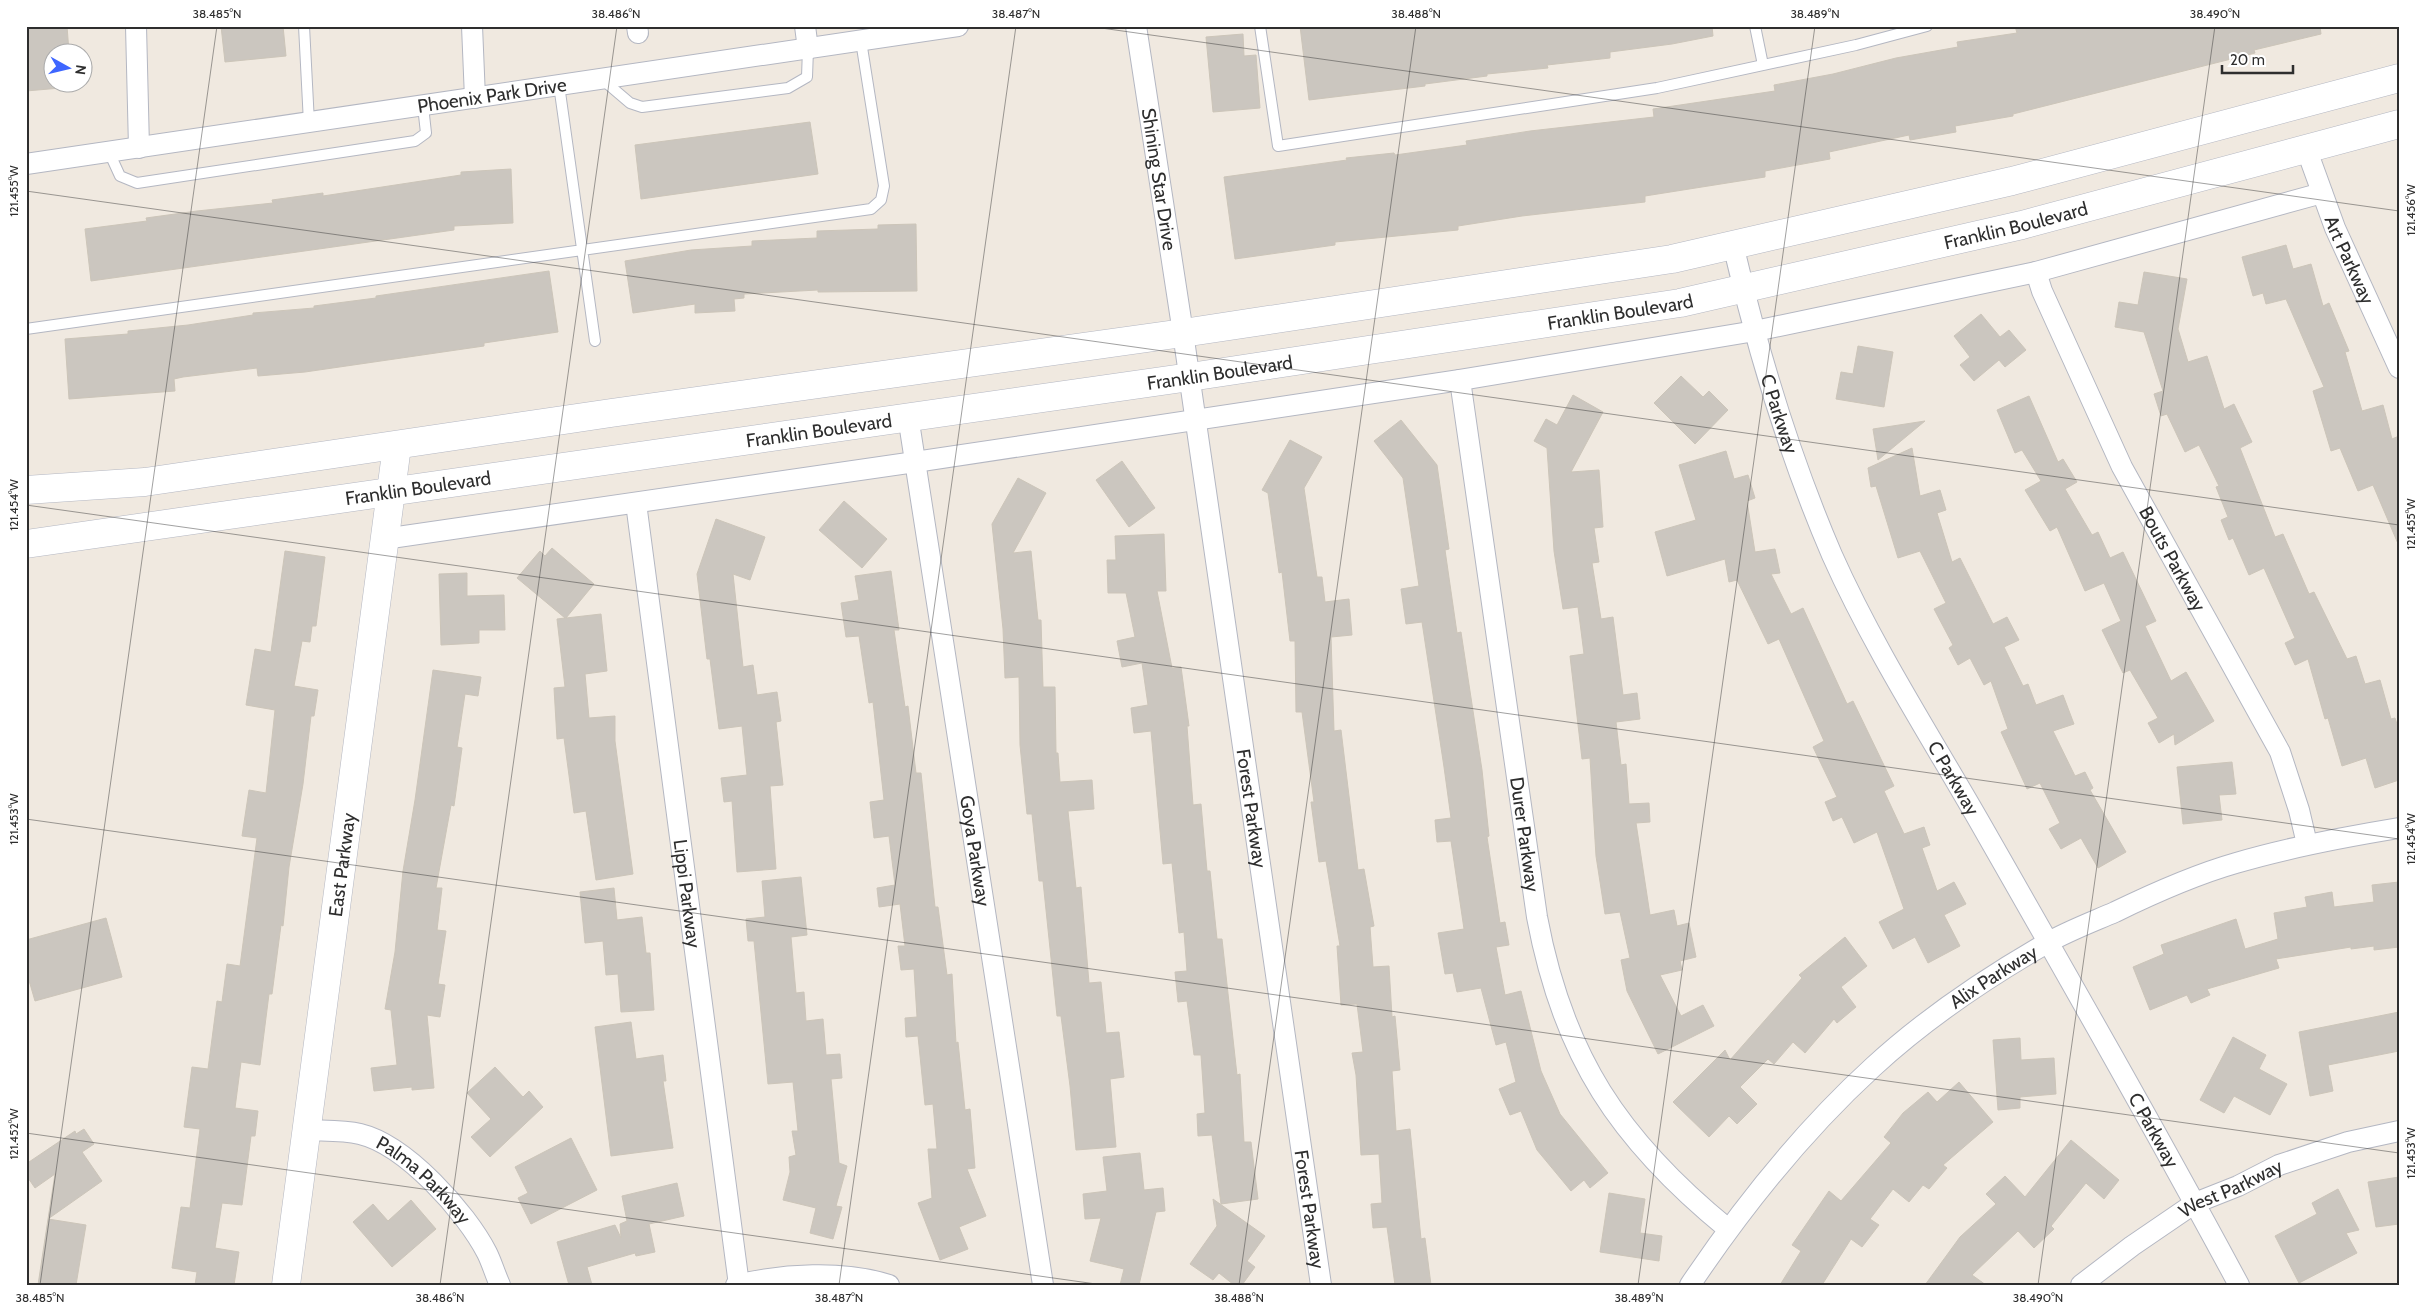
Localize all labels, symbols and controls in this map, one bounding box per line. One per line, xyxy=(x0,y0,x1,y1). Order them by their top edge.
text: 38.485°N xyxy=(193,6,241,21)
text: 38.486°N xyxy=(591,6,641,21)
text: 38.487°N xyxy=(992,6,1040,21)
text: 38.488°N xyxy=(1391,6,1441,21)
text: 38.489°N xyxy=(1790,6,1840,21)
text: 38.490°N xyxy=(2190,6,2240,21)
north arrow xyxy=(42,42,92,92)
scale bar xyxy=(2222,42,2294,74)
text: 20 m xyxy=(2230,51,2265,69)
text: N xyxy=(71,64,90,76)
street label: Phoenix Park Drive xyxy=(416,73,568,118)
street label: Shining Star Drive xyxy=(1137,107,1181,252)
text: 121.455°W xyxy=(6,165,21,217)
text: 121.456°W xyxy=(2403,184,2418,236)
street label: Franklin Boulevard xyxy=(1942,197,2090,254)
street label: Art Parkway xyxy=(2319,213,2379,308)
street label: Franklin Boulevard xyxy=(1546,289,1695,335)
street label: Franklin Boulevard xyxy=(1145,351,1294,395)
street label: C Parkway xyxy=(1756,371,1803,457)
street label: Franklin Boulevard xyxy=(744,409,893,453)
street label: Franklin Boulevard xyxy=(344,466,493,510)
text: 121.454°W xyxy=(6,479,21,531)
text: 121.455°W xyxy=(2403,498,2418,550)
street label: Bouts Parkway xyxy=(2134,502,2211,616)
street label: C Parkway xyxy=(1923,737,1984,820)
street label: Forest Parkway xyxy=(1231,748,1271,870)
street label: Durer Parkway xyxy=(1505,775,1544,894)
text: 121.453°W xyxy=(6,793,21,845)
street label: Goya Parkway xyxy=(955,794,995,908)
street label: East Parkway xyxy=(324,811,360,918)
text: 121.454°W xyxy=(2403,813,2418,865)
street label: Lippi Parkway xyxy=(668,838,706,950)
street label: Alix Parkway xyxy=(1945,940,2042,1014)
street label: C Parkway xyxy=(2123,1089,2184,1172)
text: 121.452°W xyxy=(6,1108,21,1160)
text: 121.453°W xyxy=(2403,1127,2418,1179)
street label: Palma Parkway xyxy=(372,1131,476,1229)
street label: Forest Parkway xyxy=(1290,1148,1330,1271)
street label: West Parkway xyxy=(2174,1154,2287,1223)
text: 38.485°N xyxy=(16,1290,64,1305)
text: 38.486°N xyxy=(415,1290,465,1305)
text: 38.487°N xyxy=(815,1290,863,1305)
text: 38.488°N xyxy=(1214,1290,1264,1305)
text: 38.489°N xyxy=(1614,1290,1664,1305)
text: 38.490°N xyxy=(2013,1290,2063,1305)

